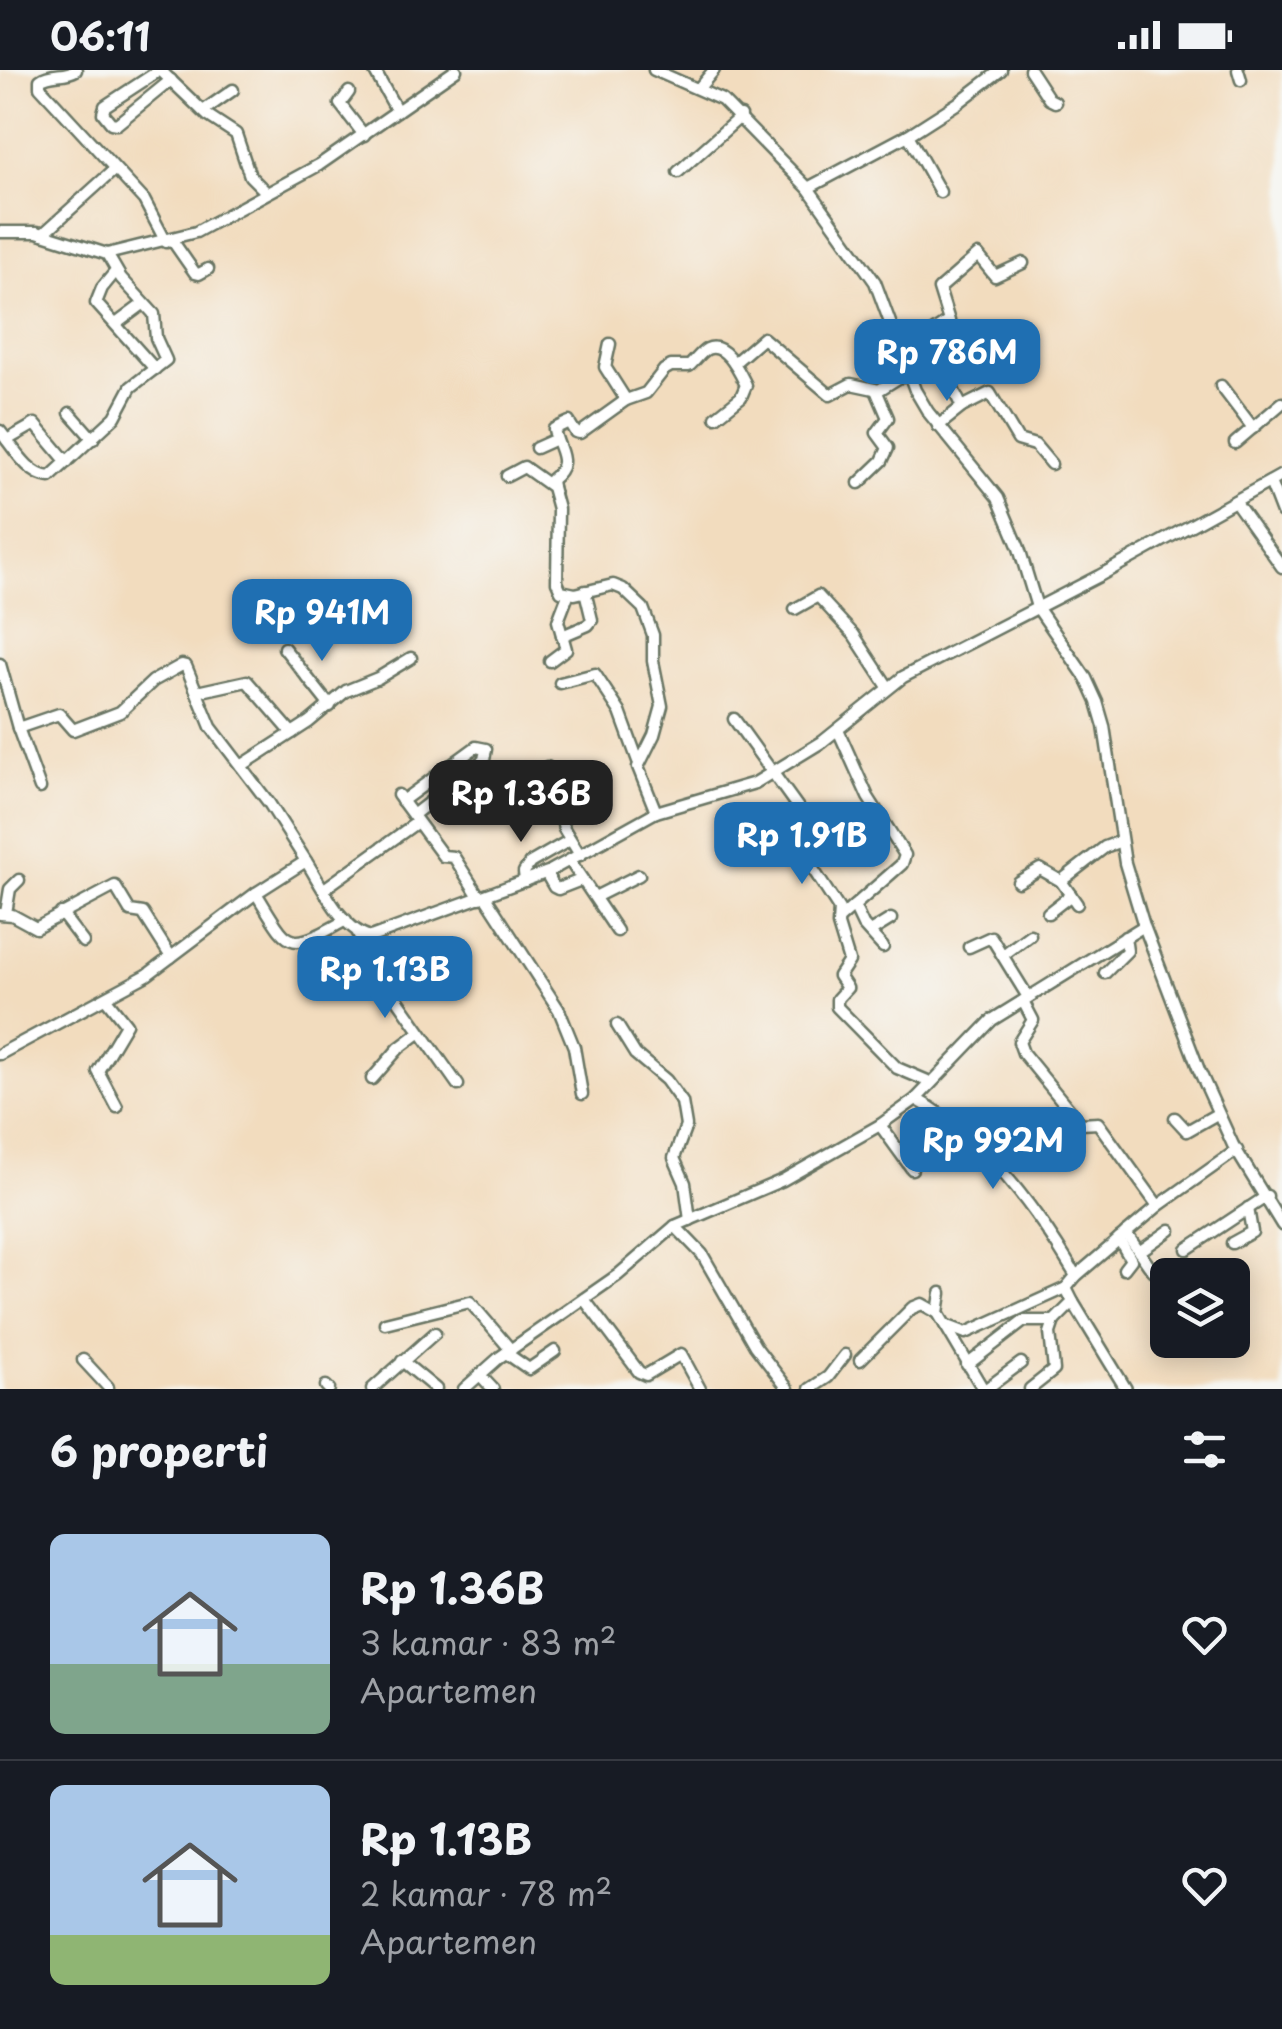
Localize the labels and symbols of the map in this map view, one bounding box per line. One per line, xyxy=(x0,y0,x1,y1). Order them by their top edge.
pin: Rp 786M xyxy=(855,319,1039,404)
pin: Rp 941M xyxy=(230,579,414,664)
pin: Rp 1.36B xyxy=(418,760,624,845)
pin: Rp 1.91B xyxy=(699,802,905,887)
pin: Rp 1.13B xyxy=(282,936,488,1021)
pin: Rp 992M xyxy=(901,1107,1085,1192)

